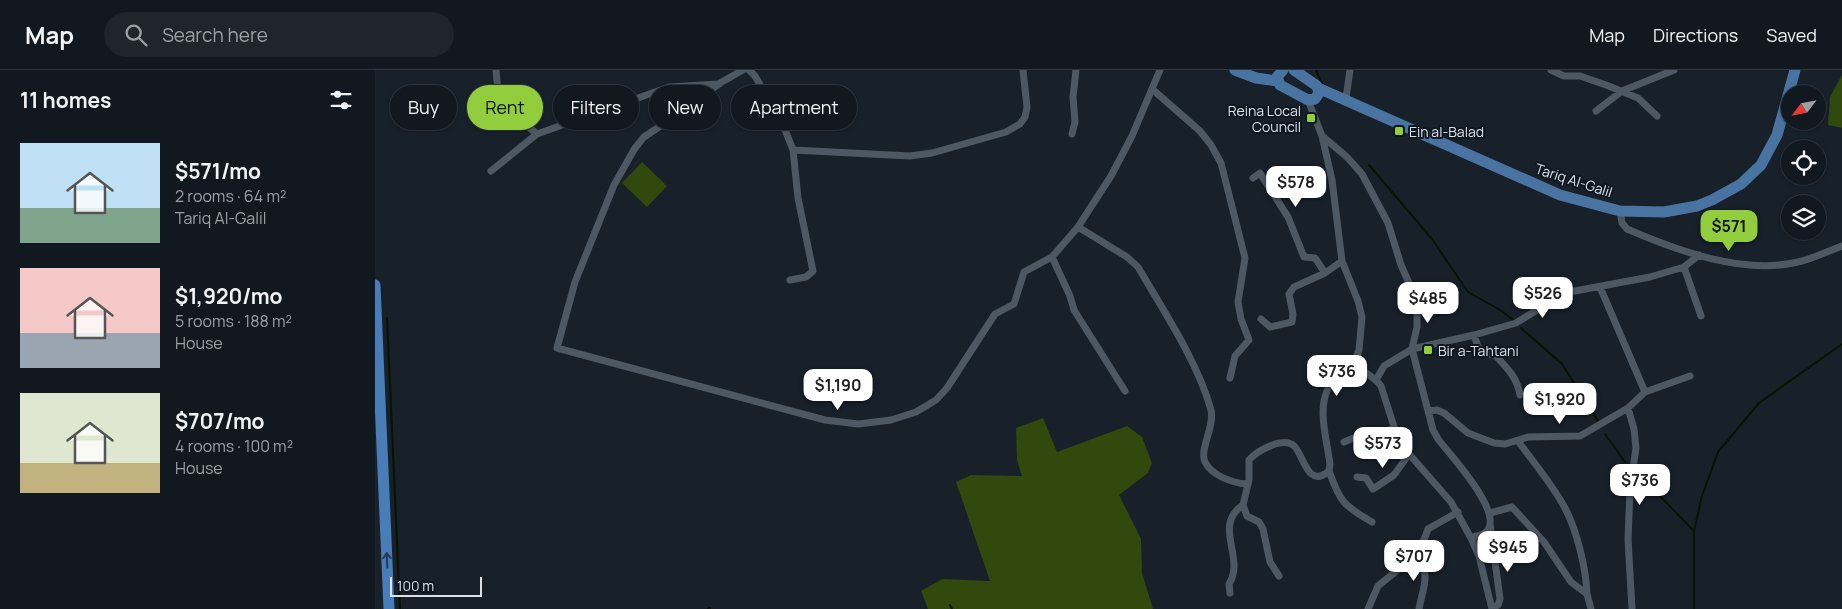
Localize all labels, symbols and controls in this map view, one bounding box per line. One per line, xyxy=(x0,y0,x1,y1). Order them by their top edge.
search box xyxy=(104,12,454,57)
text: Map xyxy=(25,18,74,51)
icon: search xyxy=(122,21,150,49)
text: Search here xyxy=(162,22,268,48)
text: Map xyxy=(1589,23,1625,47)
text: Directions xyxy=(1653,23,1738,47)
text: Saved xyxy=(1766,23,1817,47)
chip: Buy xyxy=(390,85,457,130)
chip: Rent xyxy=(467,85,543,130)
chip: Filters xyxy=(553,85,639,130)
chip: New xyxy=(649,85,721,130)
chip: Apartment xyxy=(731,85,857,130)
north arrow xyxy=(1781,85,1826,130)
map controls xyxy=(1781,85,1826,240)
text: 11 homes xyxy=(20,86,111,114)
icon: filters xyxy=(327,86,355,114)
place label: Reina Local Council xyxy=(1228,101,1301,136)
marker: Reina Local Council xyxy=(1305,112,1317,124)
place label: Ein al-Balad xyxy=(1409,122,1484,141)
marker: Ein al-Balad xyxy=(1393,125,1405,137)
button: locate xyxy=(1781,140,1826,185)
text: $571/mo xyxy=(175,157,261,185)
street label: Tariq Al-Galil xyxy=(1533,159,1615,201)
icon: home xyxy=(60,163,120,223)
pin: $578 xyxy=(1266,166,1326,208)
text: $578 xyxy=(1277,171,1315,193)
text: 2 rooms · 64 m² xyxy=(175,185,286,207)
button: layers xyxy=(1781,195,1826,240)
text: Tariq Al-Galil xyxy=(175,207,266,229)
pin: $571 xyxy=(1699,210,1759,252)
text: $571 xyxy=(1712,215,1746,237)
pin: $526 xyxy=(1513,276,1573,319)
text: $1,920/mo xyxy=(175,282,282,310)
pin: $485 xyxy=(1398,282,1458,324)
text: $526 xyxy=(1524,282,1562,304)
text: $485 xyxy=(1409,287,1447,309)
icon: home xyxy=(60,288,120,348)
text: 5 rooms · 188 m² xyxy=(175,310,292,332)
text: House xyxy=(175,332,223,354)
place label: Bir a-Tahtani xyxy=(1438,341,1519,360)
marker: Bir a-Tahtani xyxy=(1422,344,1434,356)
pin: $736 xyxy=(1307,354,1367,397)
text: $736 xyxy=(1318,360,1356,382)
pin: $1,190 xyxy=(797,368,879,411)
text: $1,190 xyxy=(815,374,861,396)
pin: $1,920 xyxy=(1519,382,1601,425)
text: $1,920 xyxy=(1534,388,1586,410)
text: $707/mo xyxy=(175,407,265,435)
icon: home xyxy=(60,413,120,473)
pin: $573 xyxy=(1353,426,1413,469)
text: $573 xyxy=(1364,432,1402,454)
text: 4 rooms · 100 m² xyxy=(175,435,293,457)
text: House xyxy=(175,457,223,479)
pin: $736 xyxy=(1610,464,1670,506)
text: $736 xyxy=(1621,469,1659,491)
pin: $945 xyxy=(1478,530,1538,573)
text: $945 xyxy=(1488,536,1528,558)
pin: $707 xyxy=(1384,540,1444,582)
text: $707 xyxy=(1395,545,1433,567)
one-way arrow xyxy=(382,553,392,569)
scale bar xyxy=(390,574,483,597)
text: 100 m xyxy=(397,576,434,595)

